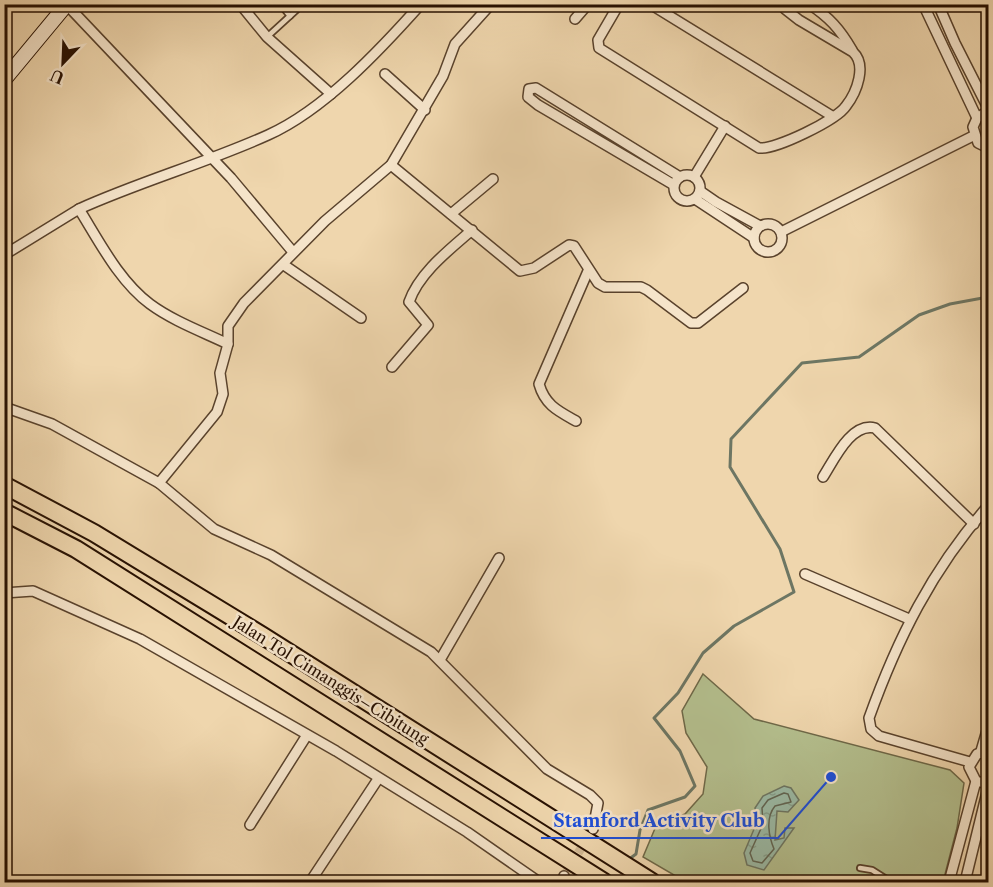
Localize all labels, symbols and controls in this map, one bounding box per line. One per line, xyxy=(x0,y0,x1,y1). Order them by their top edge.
north arrow xyxy=(33,33,93,93)
text: U xyxy=(47,65,67,89)
street label: Jalan Tol Cimanggis–Cibitung xyxy=(227,610,433,749)
callout: Stamford Activity Club xyxy=(541,802,778,838)
text: Stamford Activity Club xyxy=(553,810,765,832)

